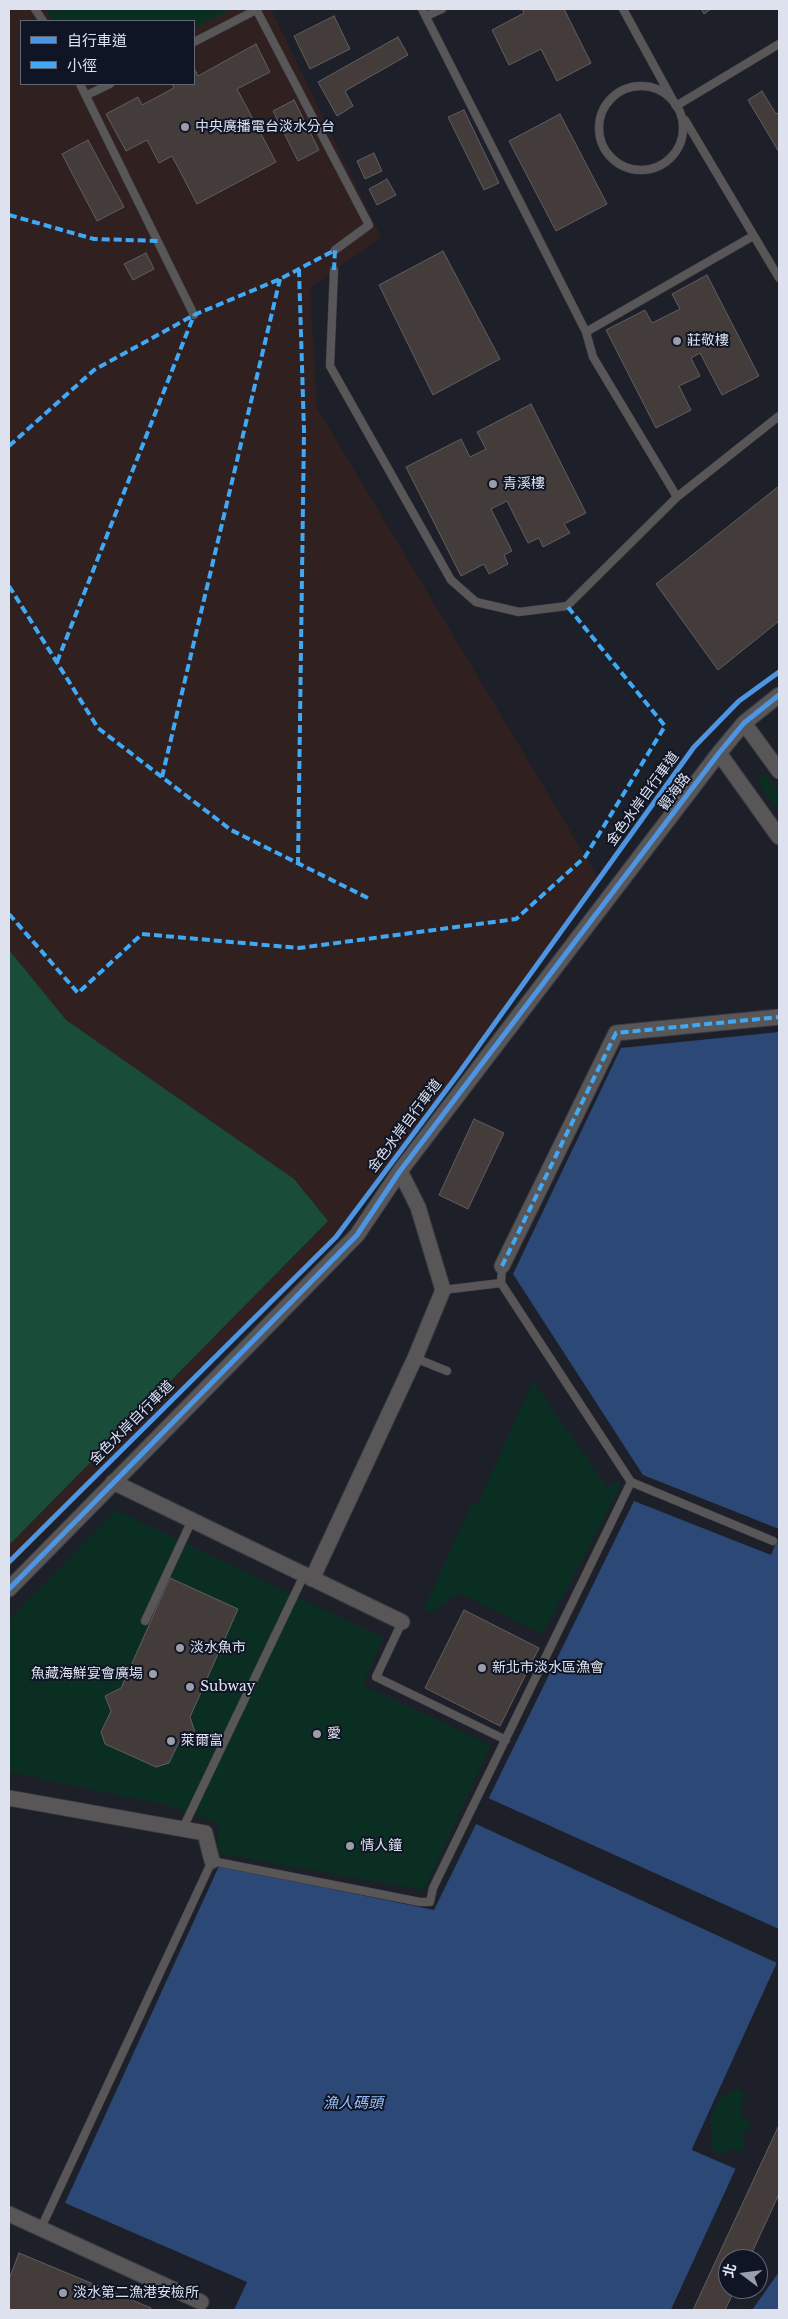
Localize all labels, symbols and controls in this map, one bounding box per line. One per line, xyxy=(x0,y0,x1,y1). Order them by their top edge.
legend xyxy=(20,20,195,85)
text: 自行車道 xyxy=(67,31,127,50)
text: 小徑 xyxy=(67,56,97,75)
place label: 中央廣播電台淡水分台 xyxy=(195,119,335,135)
marker: 中央廣播電台淡水分台 xyxy=(179,121,191,133)
place label: 莊敬樓 xyxy=(687,333,729,349)
marker: 莊敬樓 xyxy=(671,335,683,347)
place label: 青溪樓 xyxy=(503,476,545,492)
marker: 青溪樓 xyxy=(487,478,499,490)
street label: 金色水岸自行車道 xyxy=(603,749,683,849)
street label: 觀海路 xyxy=(656,770,694,814)
street label: 金色水岸自行車道 xyxy=(365,1076,445,1176)
street label: 金色水岸自行車道 xyxy=(86,1377,178,1469)
place label: 淡水魚市 xyxy=(190,1640,246,1656)
marker: 淡水魚市 xyxy=(174,1642,186,1654)
place label: 新北市淡水區漁會 xyxy=(492,1660,604,1676)
marker: 新北市淡水區漁會 xyxy=(476,1662,488,1674)
place label: 魚藏海鮮宴會廣場 xyxy=(31,1666,143,1682)
marker: 魚藏海鮮宴會廣場 xyxy=(147,1668,159,1680)
place label: Subway xyxy=(200,1679,256,1695)
marker: Subway xyxy=(184,1681,196,1693)
place label: 愛 xyxy=(327,1726,341,1742)
marker: 愛 xyxy=(311,1728,323,1740)
place label: 萊爾富 xyxy=(181,1733,223,1749)
marker: 萊爾富 xyxy=(165,1735,177,1747)
place label: 情人鐘 xyxy=(360,1838,402,1854)
marker: 情人鐘 xyxy=(344,1840,356,1852)
water label: 漁人碼頭 xyxy=(323,2095,383,2113)
north arrow xyxy=(718,2249,768,2299)
text: 北 xyxy=(719,2261,740,2279)
place label: 淡水第二漁港安檢所 xyxy=(73,2285,199,2301)
marker: 淡水第二漁港安檢所 xyxy=(57,2287,69,2299)

